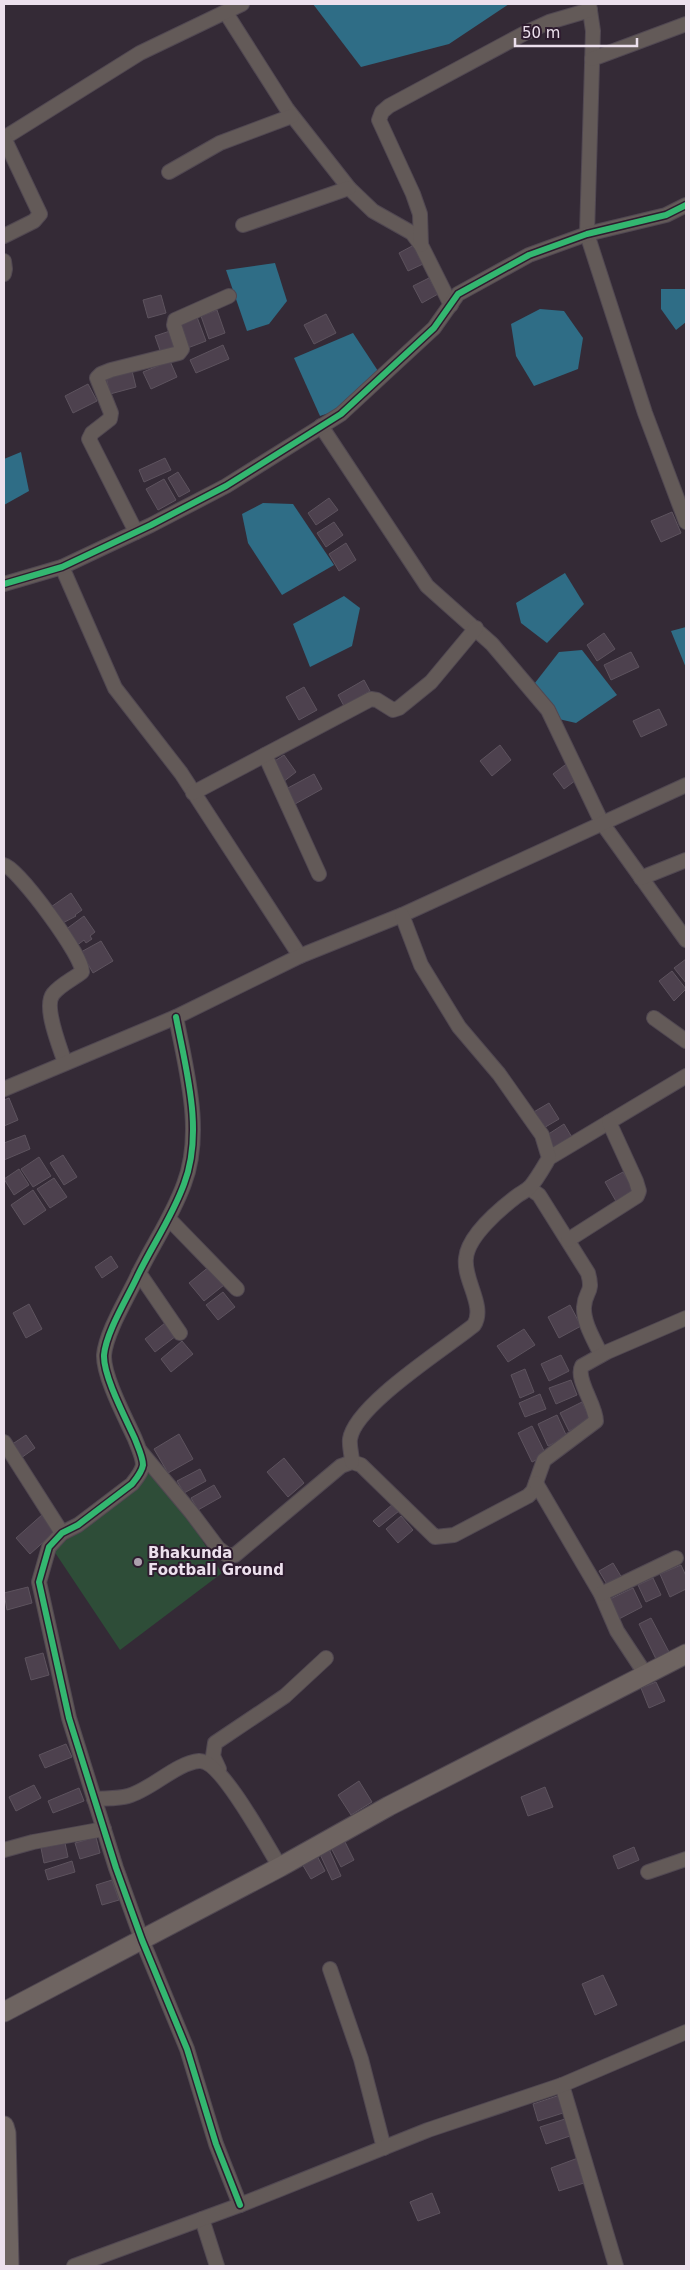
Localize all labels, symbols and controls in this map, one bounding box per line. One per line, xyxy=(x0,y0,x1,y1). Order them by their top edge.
scale bar xyxy=(515,15,638,47)
text: 50 m xyxy=(522,24,560,42)
place label: Bhakunda Football Ground xyxy=(148,1544,284,1579)
marker: Bhakunda Football Ground xyxy=(132,1556,144,1568)

